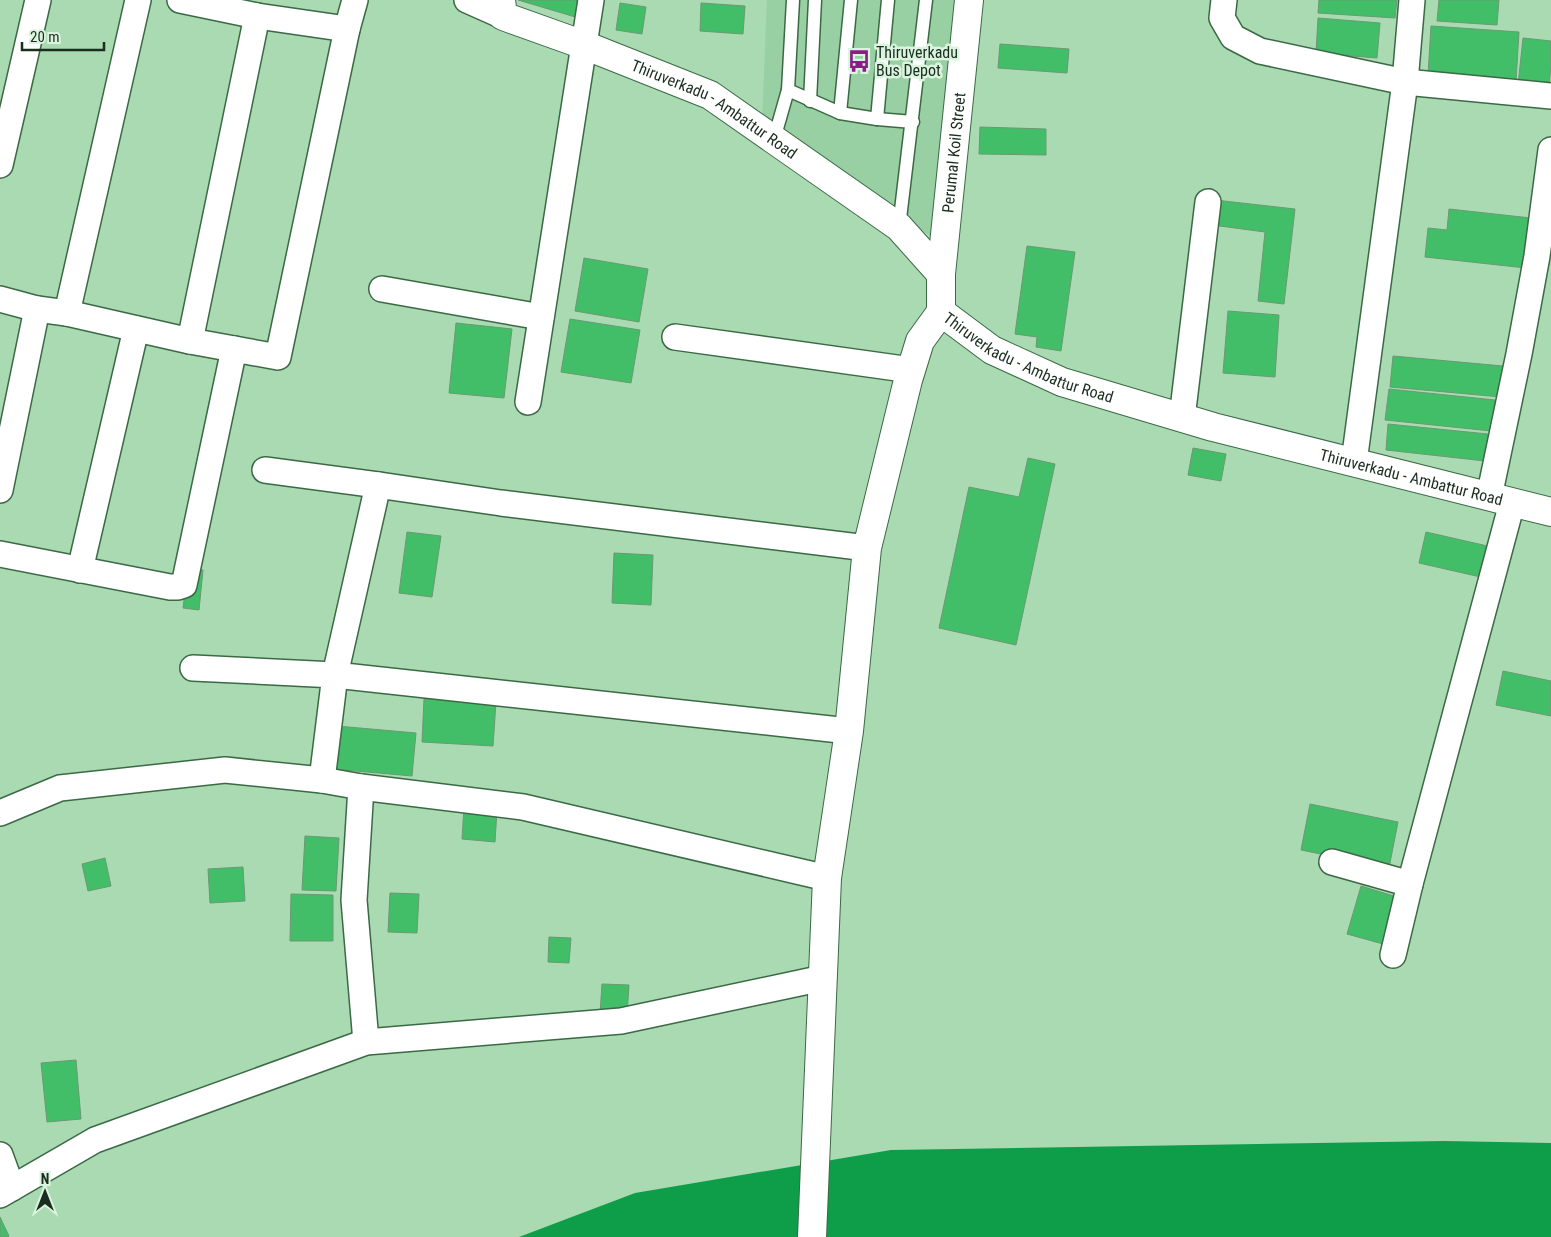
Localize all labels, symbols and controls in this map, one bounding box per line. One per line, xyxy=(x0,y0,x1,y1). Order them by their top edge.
scale bar xyxy=(22,20,105,52)
text: 20 m xyxy=(30,28,60,46)
place label: Thiruverkadu Bus Depot xyxy=(876,43,958,80)
bus stop icon: Thiruverkadu Bus Depot xyxy=(846,48,872,74)
street label: Thiruverkadu - Ambattur Road xyxy=(628,56,801,163)
street label: Perumal Koil Street xyxy=(938,91,970,214)
street label: Thiruverkadu - Ambattur Road xyxy=(940,308,1116,407)
street label: Thiruverkadu - Ambattur Road xyxy=(1318,445,1505,510)
north arrow xyxy=(20,1167,70,1217)
text: N xyxy=(41,1171,49,1187)

